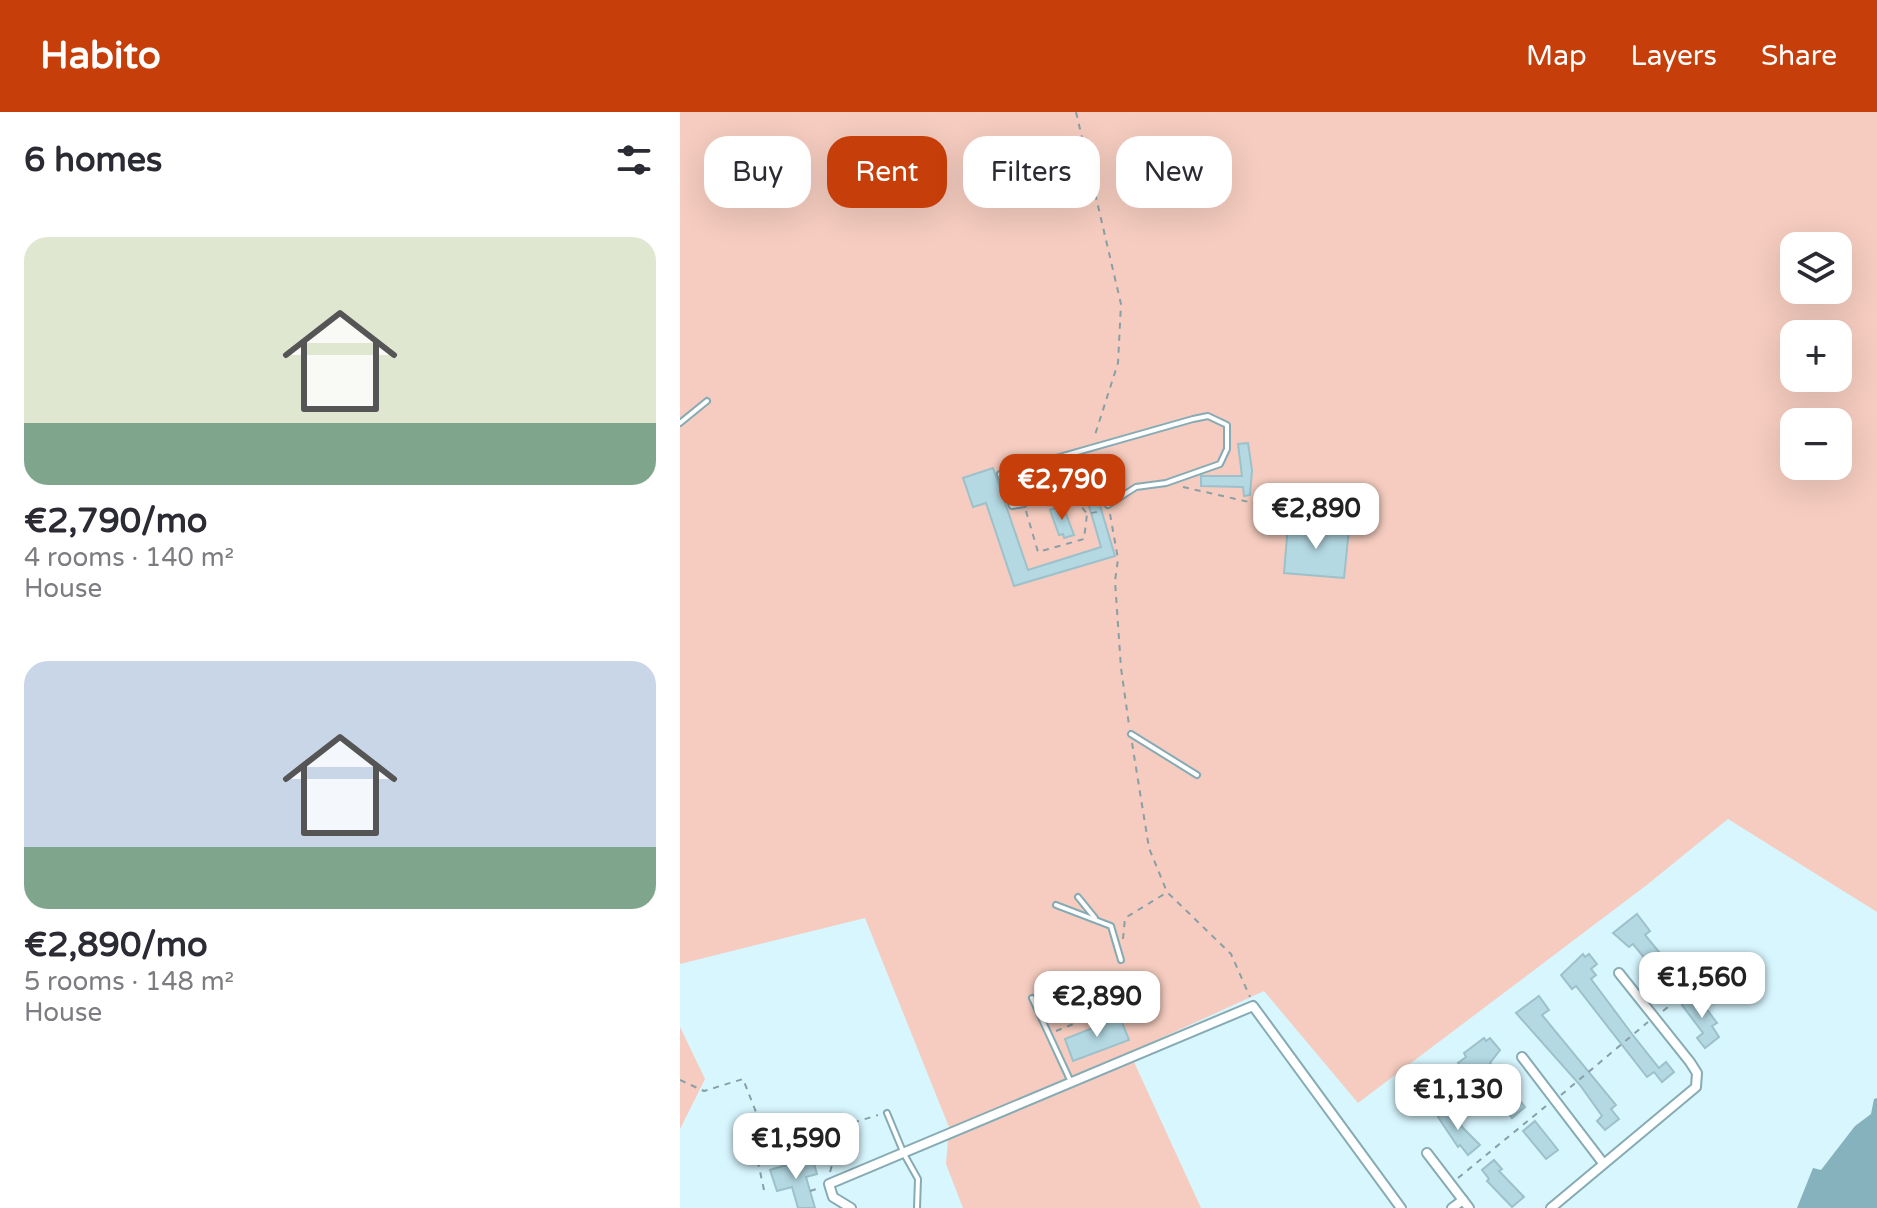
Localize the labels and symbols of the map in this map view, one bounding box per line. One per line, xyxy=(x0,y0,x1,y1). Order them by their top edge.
pin: €2,790 xyxy=(997,454,1127,522)
pin: €2,890 xyxy=(1251,483,1381,551)
pin: €1,560 xyxy=(1637,952,1767,1020)
pin: €2,890 xyxy=(1032,971,1162,1039)
pin: €1,130 xyxy=(1393,1064,1523,1132)
pin: €1,590 xyxy=(731,1113,861,1181)

